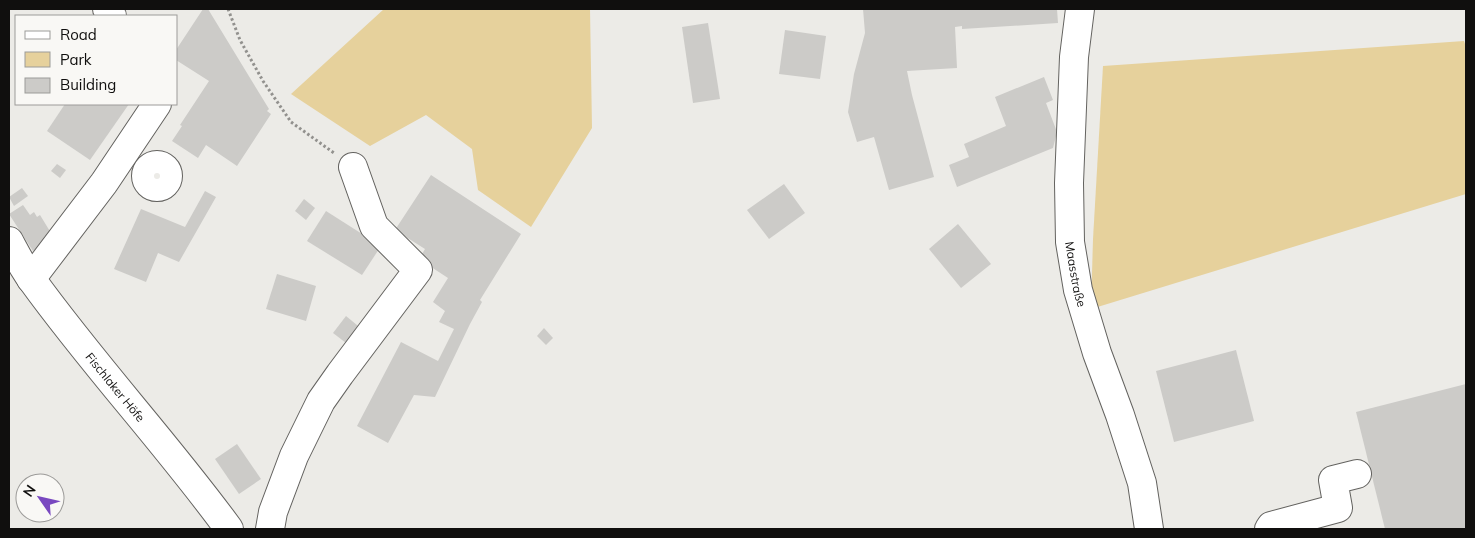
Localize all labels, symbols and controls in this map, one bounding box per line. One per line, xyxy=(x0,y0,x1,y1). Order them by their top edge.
legend xyxy=(15,15,178,105)
text: Road xyxy=(60,25,97,44)
text: Park xyxy=(60,50,92,69)
text: Building xyxy=(60,75,116,94)
street label: Maasstraße xyxy=(1062,240,1090,308)
street label: Fischlaker Höfe xyxy=(83,349,149,424)
north arrow xyxy=(15,473,65,523)
text: N xyxy=(19,481,40,500)

